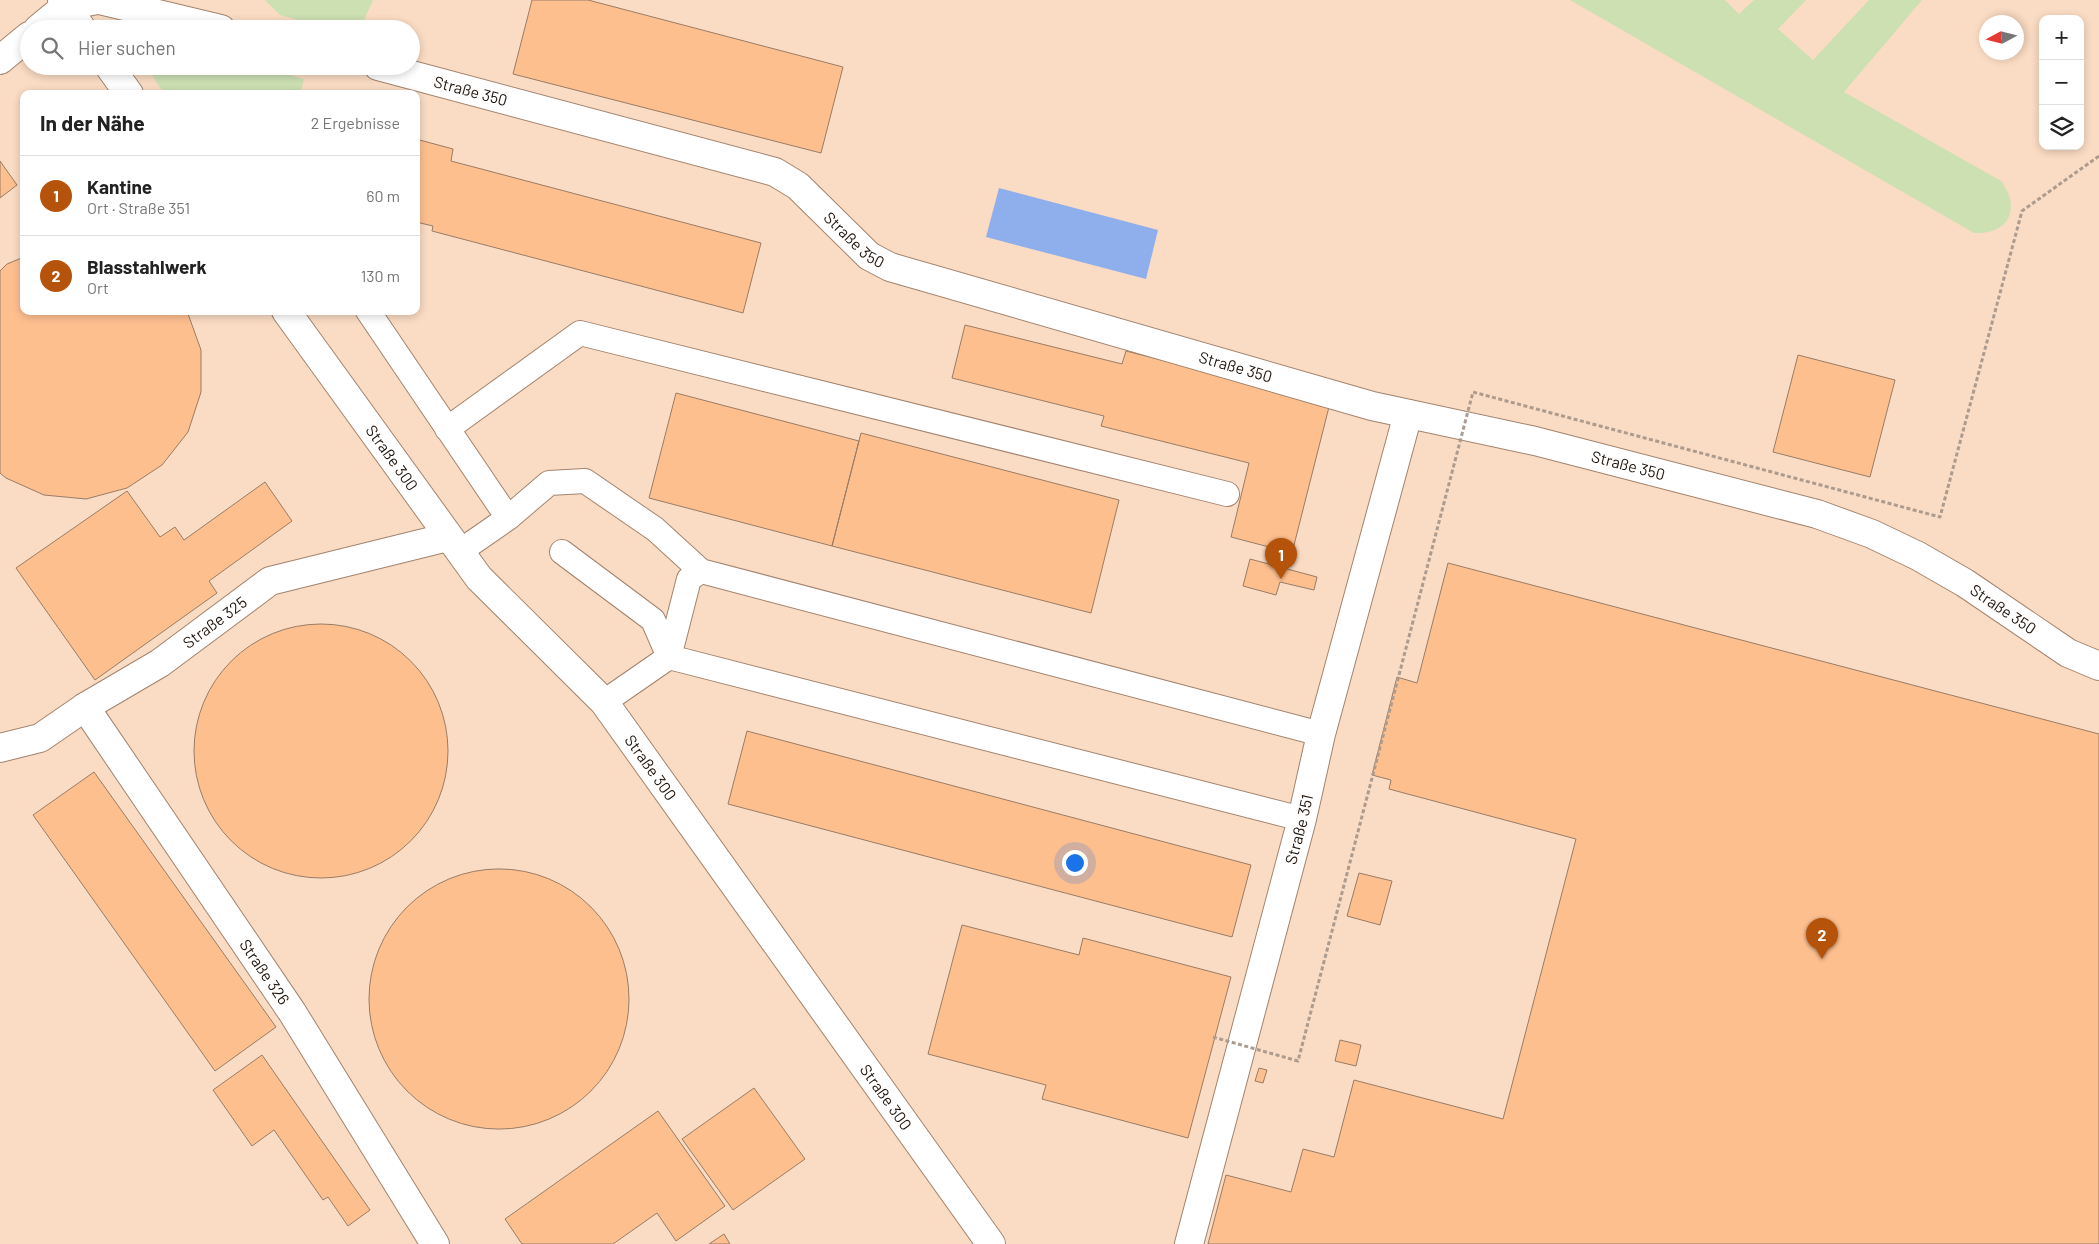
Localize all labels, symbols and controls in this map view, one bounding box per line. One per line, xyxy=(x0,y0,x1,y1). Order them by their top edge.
north arrow xyxy=(1979,15,2024,60)
map controls xyxy=(2039,15,2084,150)
button: + xyxy=(2039,15,2084,60)
search box xyxy=(20,20,420,75)
icon: search xyxy=(38,34,66,62)
text: Hier suchen xyxy=(78,36,176,59)
button: − xyxy=(2039,60,2084,105)
street label: Straße 350 xyxy=(432,71,510,109)
button: layers xyxy=(2039,105,2084,150)
text: In der Nähe xyxy=(40,110,145,135)
text: 2 Ergebnisse xyxy=(311,113,400,132)
text: Kantine xyxy=(87,175,152,198)
text: 1 xyxy=(53,186,59,205)
text: 60 m xyxy=(366,186,400,205)
text: Ort · Straße 351 xyxy=(87,198,190,217)
street label: Straße 350 xyxy=(821,207,888,271)
text: Blasstahlwerk xyxy=(87,255,207,278)
text: 2 xyxy=(52,266,60,285)
text: 130 m xyxy=(361,266,400,285)
text: Ort xyxy=(87,278,109,297)
street label: Straße 350 xyxy=(1197,347,1275,386)
street label: Straße 300 xyxy=(362,421,422,494)
street label: Straße 350 xyxy=(1590,446,1667,483)
pin: 1 xyxy=(1265,538,1297,579)
street label: Straße 350 xyxy=(1967,580,2040,638)
street label: Straße 325 xyxy=(179,592,250,652)
street label: Straße 300 xyxy=(621,731,681,804)
street label: Straße 351 xyxy=(1280,792,1316,866)
your location xyxy=(1062,850,1088,876)
pin: 2 xyxy=(1806,918,1838,959)
street label: Straße 326 xyxy=(236,935,294,1008)
street label: Straße 300 xyxy=(857,1060,916,1133)

